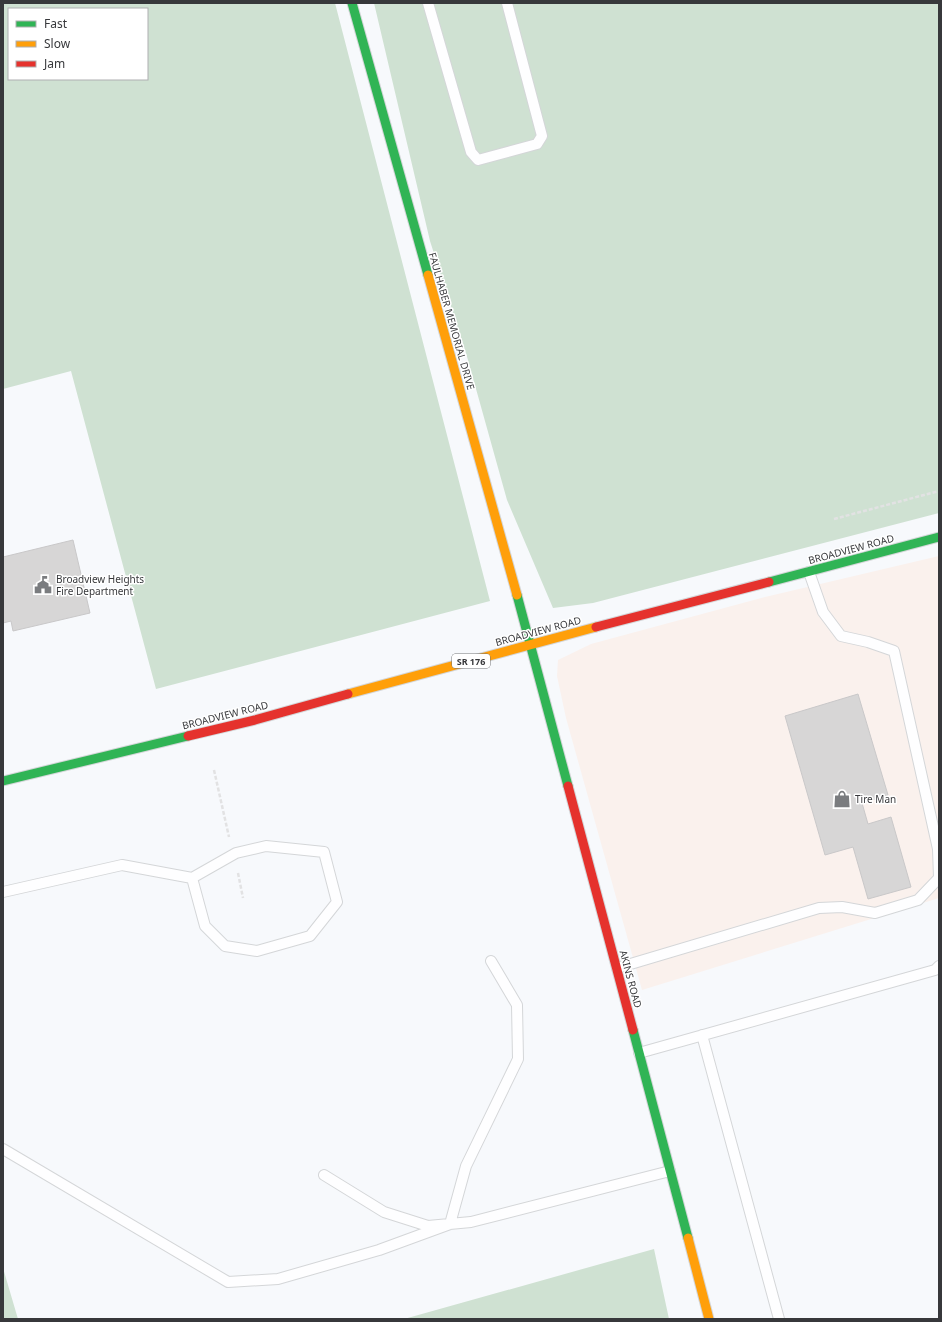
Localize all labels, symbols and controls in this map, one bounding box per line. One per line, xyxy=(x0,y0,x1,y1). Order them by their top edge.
legend xyxy=(8,8,148,80)
text: Fast xyxy=(44,15,68,32)
text: Slow xyxy=(44,35,71,52)
text: Jam xyxy=(43,55,65,72)
street label: FAULHABER MEMORIAL DRIVE xyxy=(426,251,478,391)
street label: BROADVIEW ROAD xyxy=(807,531,895,567)
place label: Broadview Heights Fire Department xyxy=(56,572,144,598)
public building icon: Broadview Heights Fire Department xyxy=(33,575,53,595)
street label: BROADVIEW ROAD xyxy=(494,613,582,649)
road number: SR 176 xyxy=(452,654,490,668)
street label: BROADVIEW ROAD xyxy=(180,698,270,732)
shop icon: Tire Man xyxy=(832,789,852,809)
place label: Tire Man xyxy=(855,792,896,806)
street label: AKINS ROAD xyxy=(617,949,645,1009)

